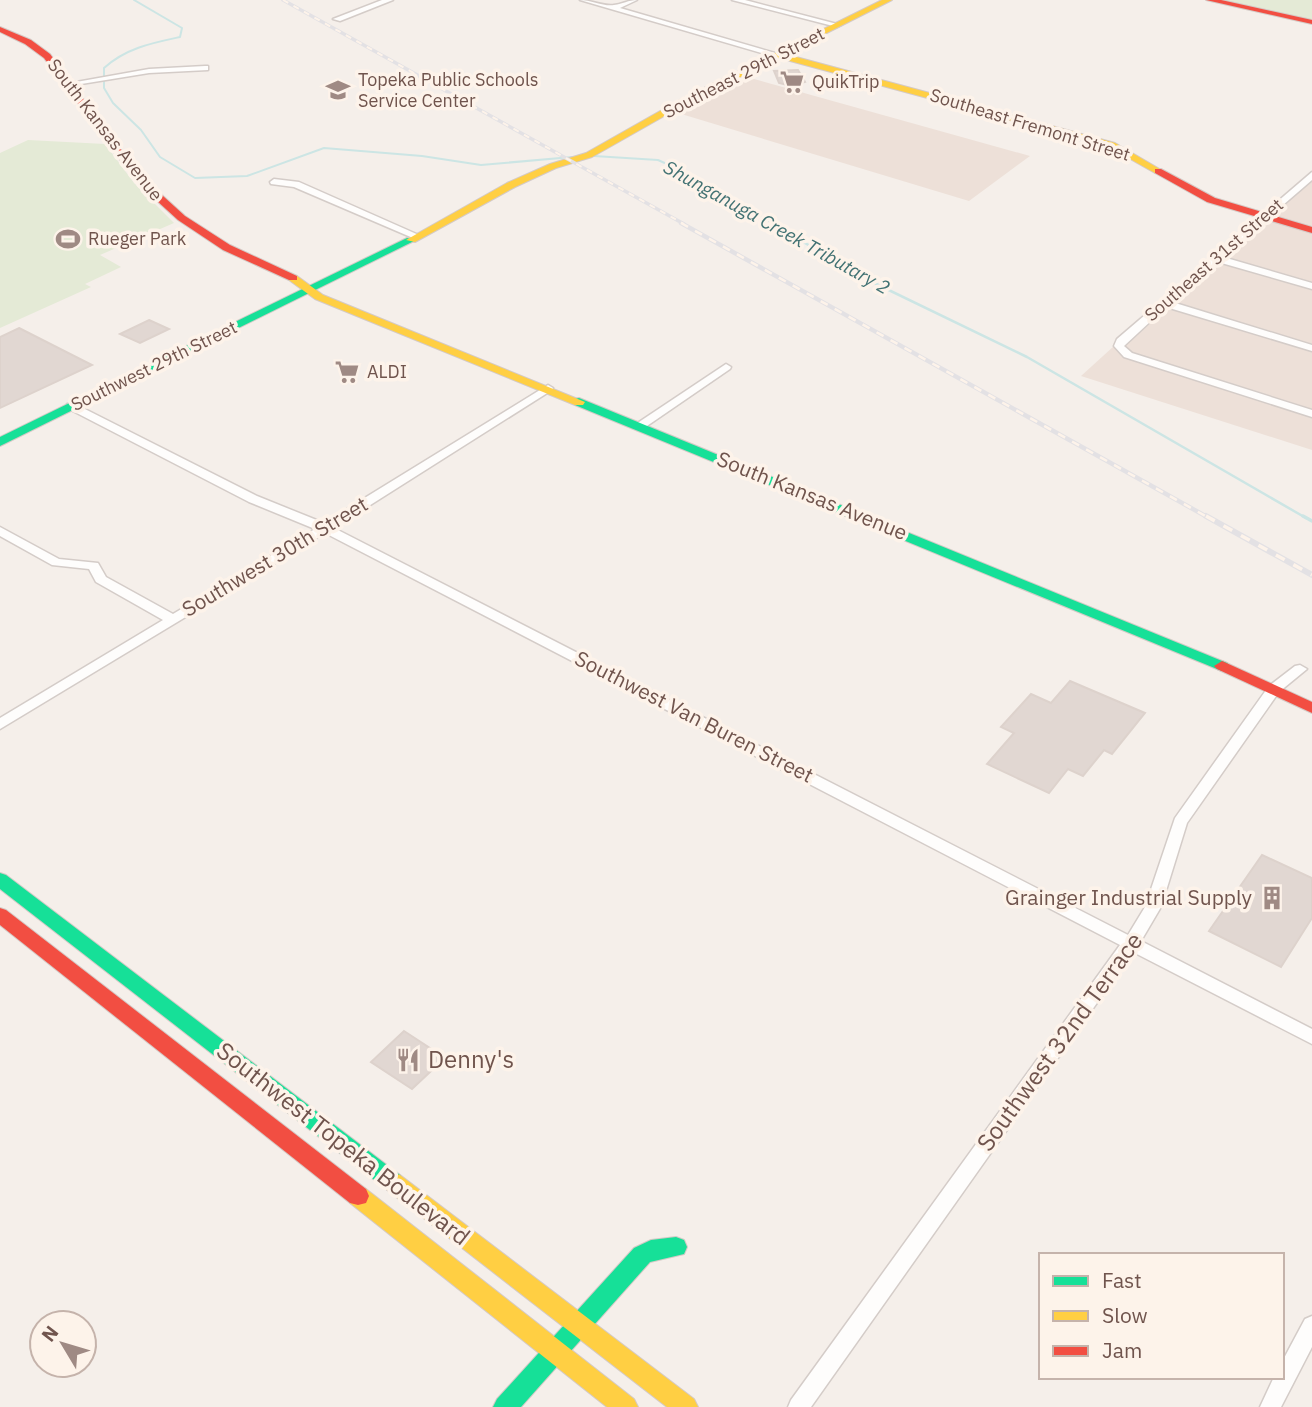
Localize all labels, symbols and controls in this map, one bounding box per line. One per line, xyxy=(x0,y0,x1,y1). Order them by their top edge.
street label: Southeast 29th Street xyxy=(659,22,828,123)
street label: South Kansas Avenue xyxy=(43,54,168,205)
place label: Topeka Public Schools Service Center xyxy=(358,68,539,112)
supermarket icon: QuikTrip xyxy=(778,68,806,96)
place label: QuikTrip xyxy=(812,70,879,93)
school or university icon: Topeka Public Schools Service Center xyxy=(324,76,352,104)
street label: Southeast Fremont Street xyxy=(927,83,1133,166)
water label: Shunganuga Creek Tributary 2 xyxy=(660,155,894,299)
street label: Southeast 31st Street xyxy=(1140,193,1288,326)
sports icon: Rueger Park xyxy=(54,225,82,253)
place label: Rueger Park xyxy=(88,227,187,250)
street label: Southwest 29th Street xyxy=(67,315,241,416)
supermarket icon: ALDI xyxy=(333,358,361,386)
place label: ALDI xyxy=(367,360,407,383)
street label: South Kansas Avenue xyxy=(713,444,912,546)
street label: Southwest 30th Street xyxy=(176,490,373,623)
street label: Southwest Van Buren Street xyxy=(570,644,819,789)
place label: Grainger Industrial Supply xyxy=(1005,883,1253,911)
building icon: Grainger Industrial Supply xyxy=(1258,884,1286,912)
street label: Southwest 32nd Terrace xyxy=(969,926,1149,1157)
street label: Southwest Topeka Boulevard xyxy=(210,1034,477,1252)
place label: Denny's xyxy=(428,1043,514,1075)
restaurant icon: Denny's xyxy=(394,1046,422,1074)
legend xyxy=(1039,1253,1284,1379)
text: Fast xyxy=(1102,1266,1142,1294)
text: Slow xyxy=(1102,1301,1148,1329)
north arrow xyxy=(28,1309,98,1379)
text: N xyxy=(36,1321,63,1346)
text: Jam xyxy=(1102,1336,1142,1364)

